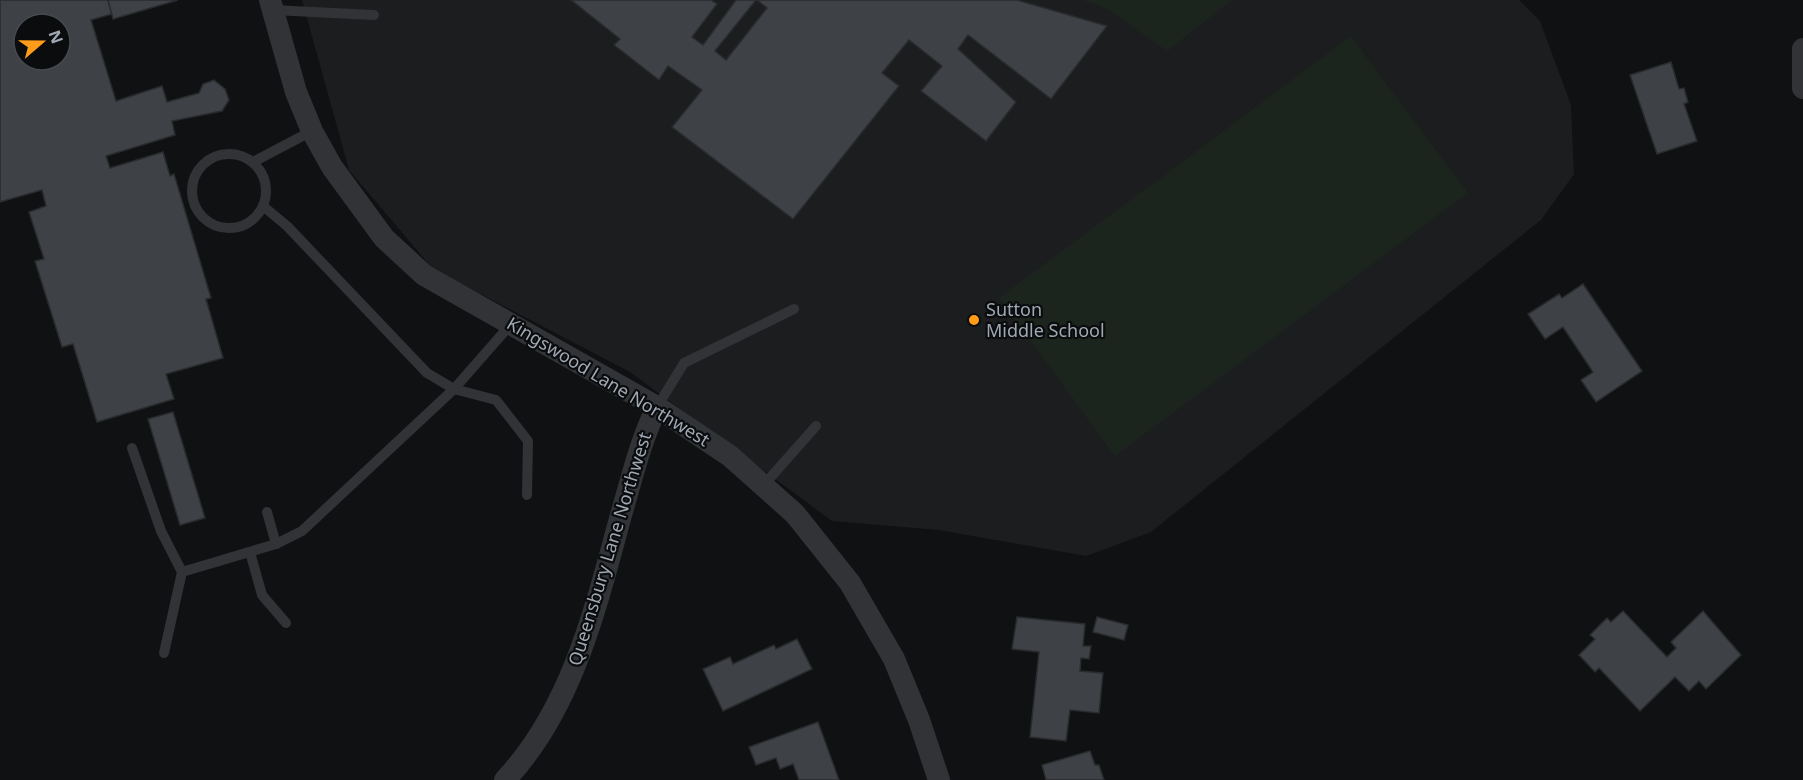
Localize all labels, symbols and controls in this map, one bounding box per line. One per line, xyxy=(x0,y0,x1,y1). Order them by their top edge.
north arrow xyxy=(12,12,72,72)
text: N xyxy=(44,27,69,47)
place label: Sutton Middle School xyxy=(986,297,1105,342)
street label: Kingswood Lane Northwest xyxy=(503,311,715,452)
marker: Sutton Middle School xyxy=(967,313,981,327)
street label: Queensbury Lane Northwest xyxy=(562,428,656,669)

